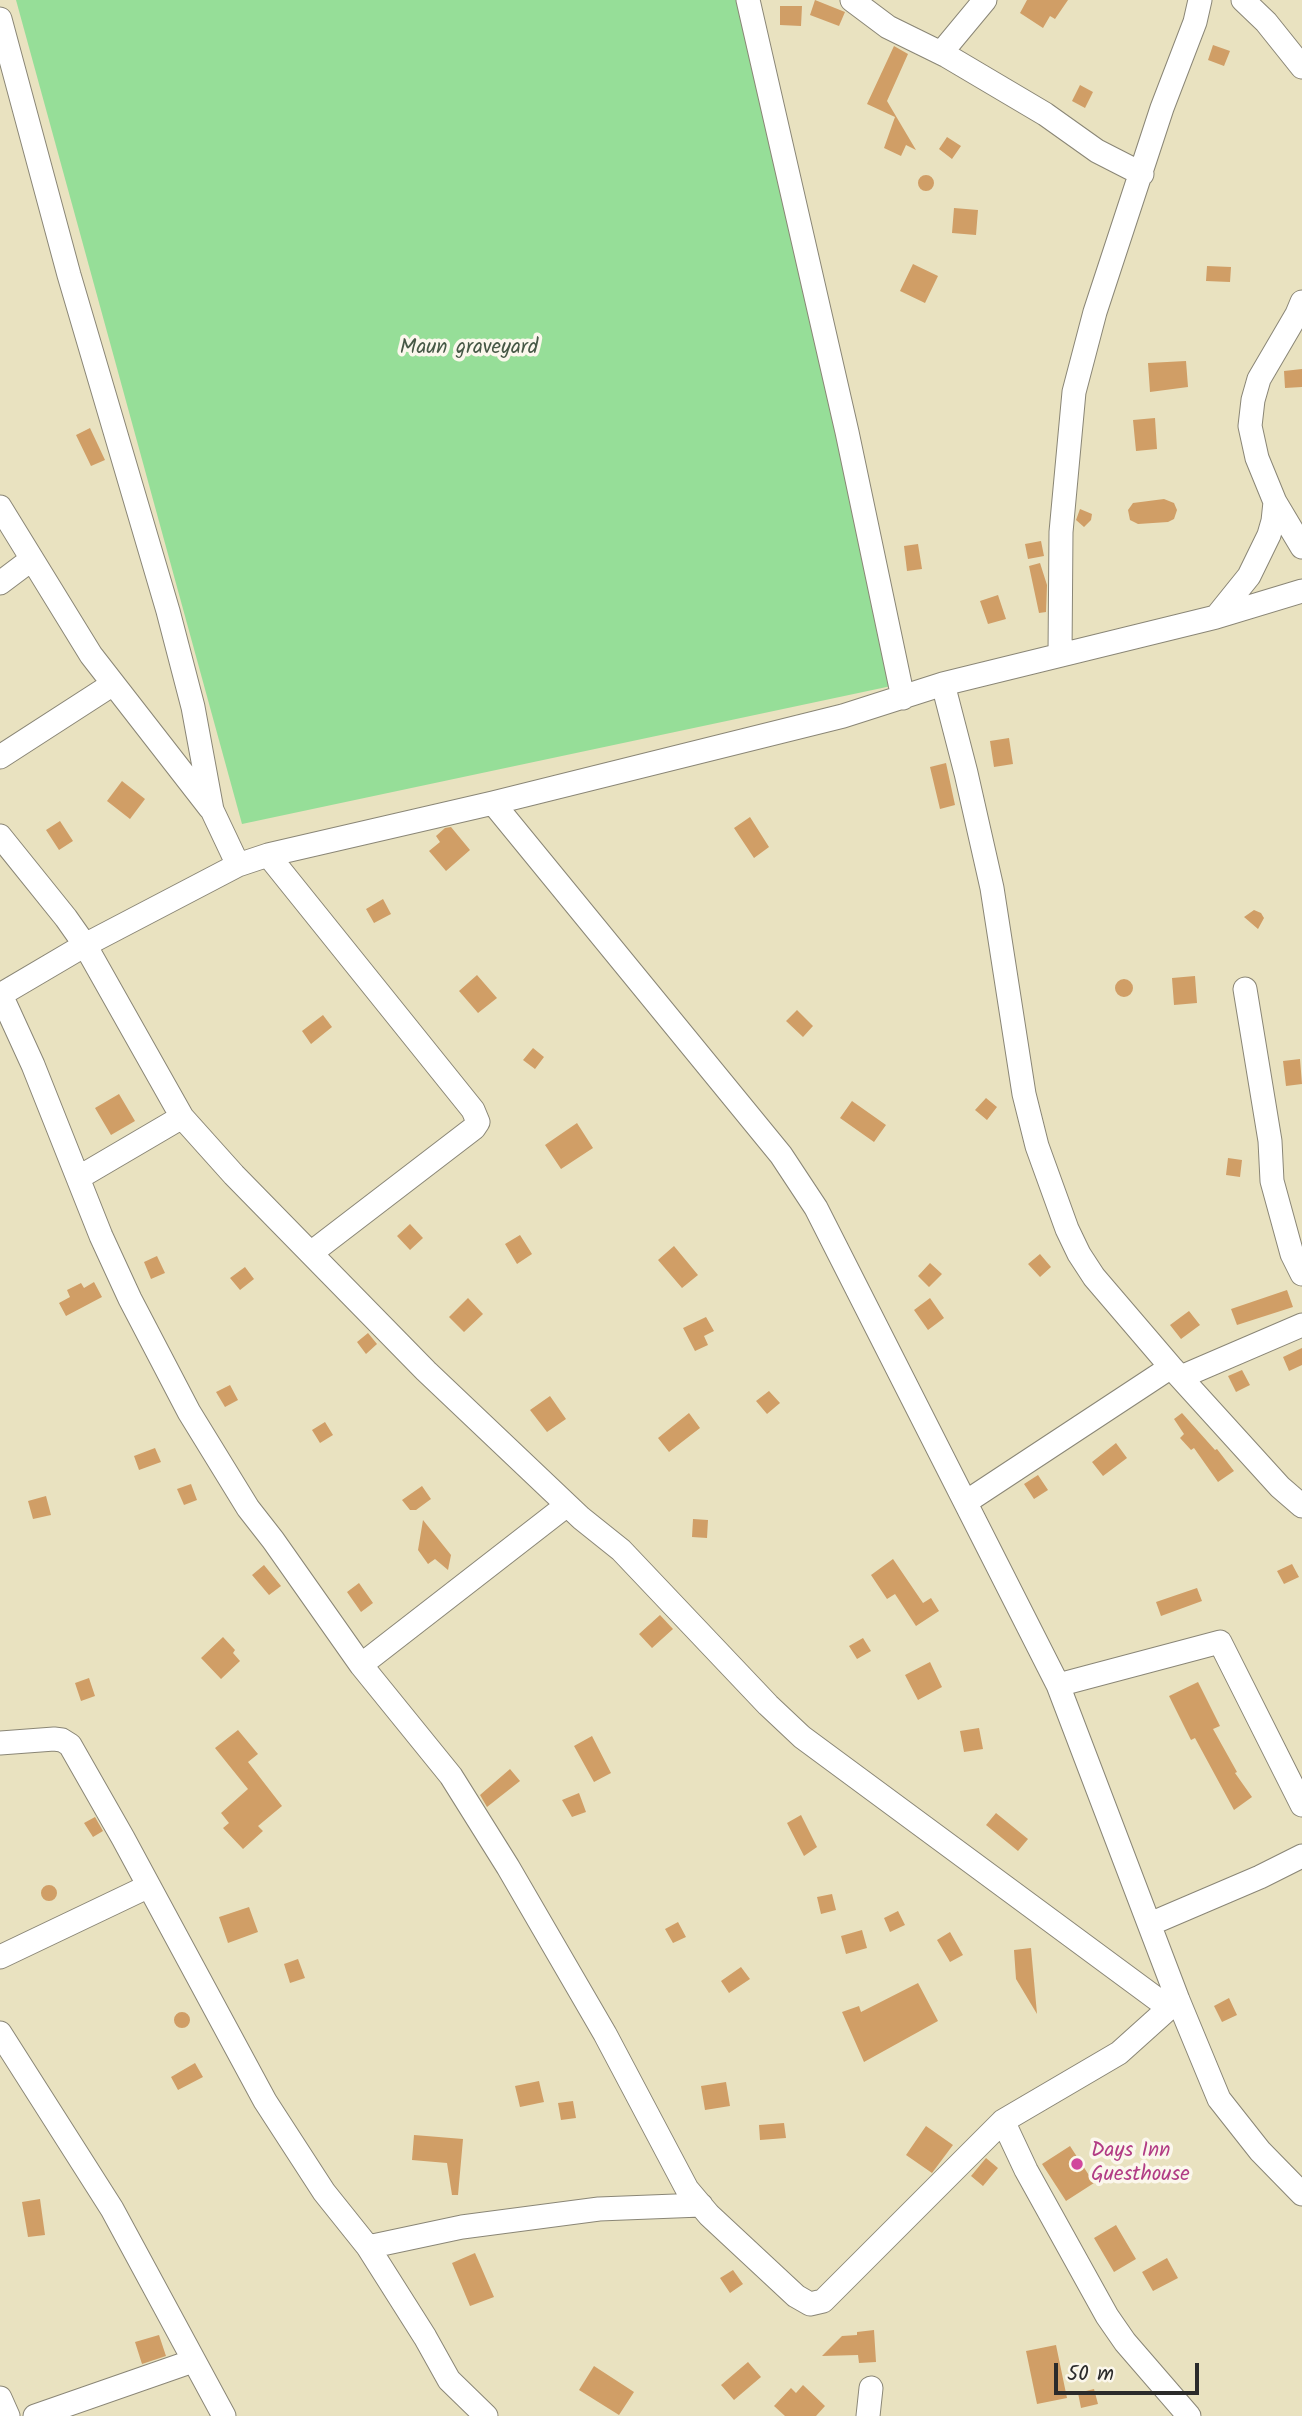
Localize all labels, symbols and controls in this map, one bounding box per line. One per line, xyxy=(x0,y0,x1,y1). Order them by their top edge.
park label: Maun graveyard xyxy=(400,336,538,362)
place label: Days Inn Guesthouse xyxy=(1091,2139,1190,2189)
marker: Days Inn Guesthouse xyxy=(1069,2156,1085,2172)
scale bar xyxy=(1057,2350,1202,2394)
text: 50 m xyxy=(1067,2358,1114,2391)

